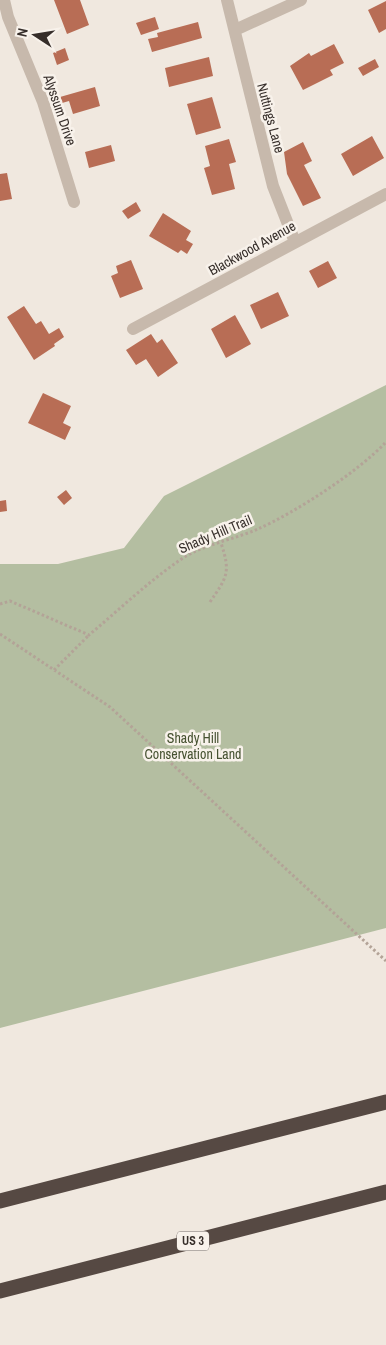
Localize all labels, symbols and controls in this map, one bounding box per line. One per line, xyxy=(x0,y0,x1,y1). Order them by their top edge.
north arrow xyxy=(10,10,60,60)
text: N xyxy=(13,26,32,38)
street label: Alyssum Drive xyxy=(39,71,81,148)
street label: Nuttings Lane xyxy=(253,81,289,155)
street label: Blackwood Avenue xyxy=(205,217,299,279)
street label: Shady Hill Trail xyxy=(176,511,254,557)
park label: Shady Hill Conservation Land xyxy=(144,729,242,763)
road number: US 3 xyxy=(177,1232,209,1250)

